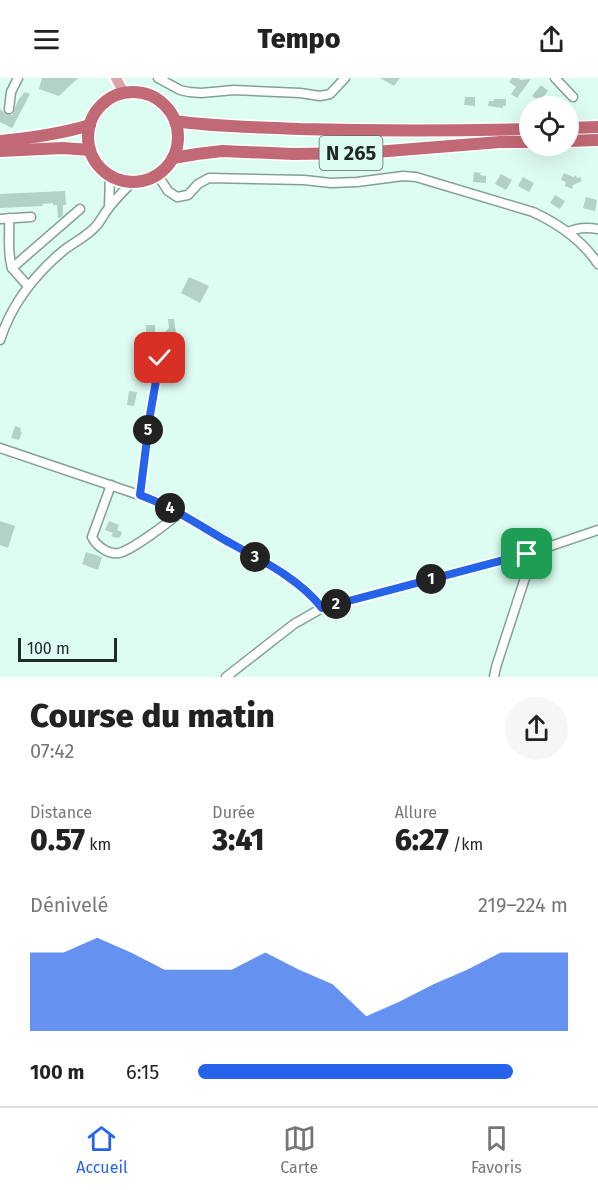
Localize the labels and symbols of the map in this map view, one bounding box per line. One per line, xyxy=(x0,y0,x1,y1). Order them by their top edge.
road number: N 265 xyxy=(320,136,382,170)
pin xyxy=(134,332,185,383)
pin: 5 xyxy=(133,415,163,445)
pin: 4 xyxy=(155,493,185,523)
pin xyxy=(501,528,552,579)
pin: 3 xyxy=(240,542,270,572)
pin: 1 xyxy=(416,564,446,594)
pin: 2 xyxy=(321,589,351,619)
scale bar xyxy=(18,635,117,662)

